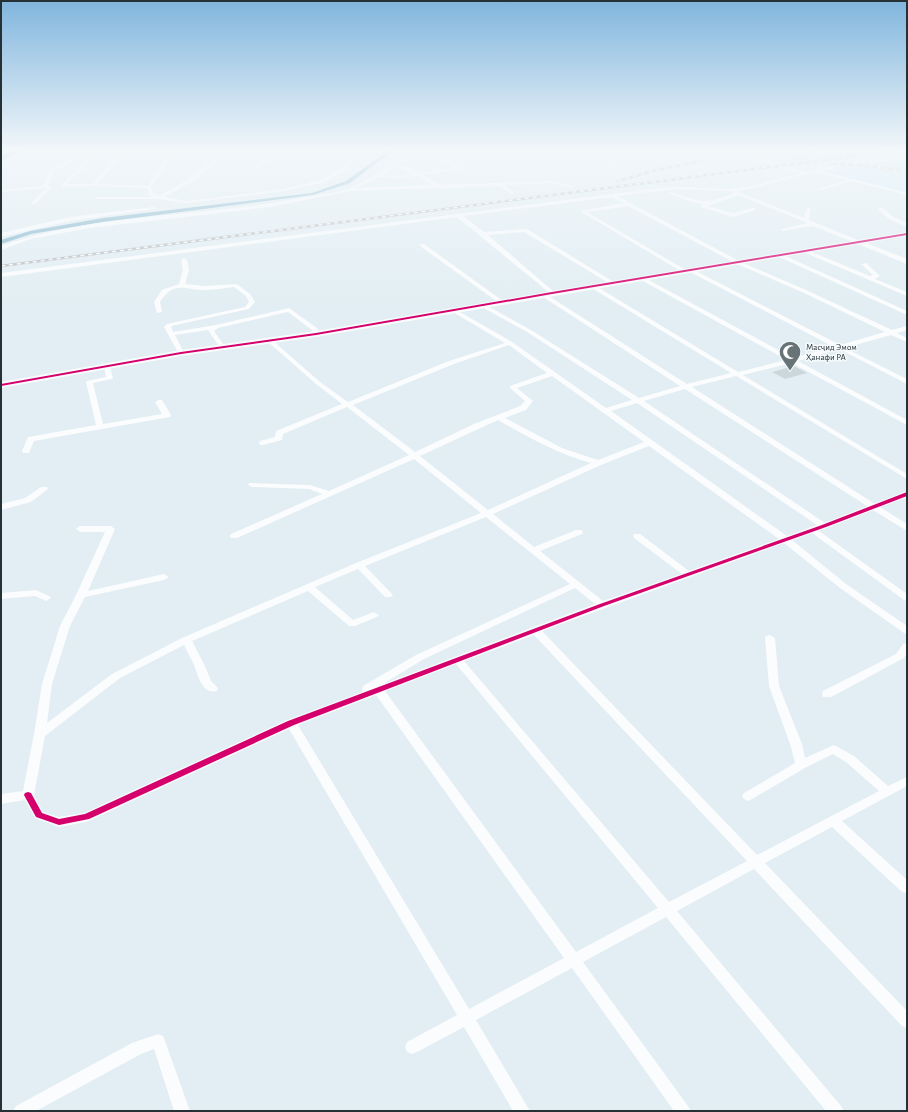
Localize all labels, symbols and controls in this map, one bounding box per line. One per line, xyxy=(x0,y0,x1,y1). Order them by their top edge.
mosque icon: Масҷид Эмом Ҳанафи РА xyxy=(777,339,803,372)
place label: Масҷид Эмом Ҳанафи РА xyxy=(806,343,857,362)

